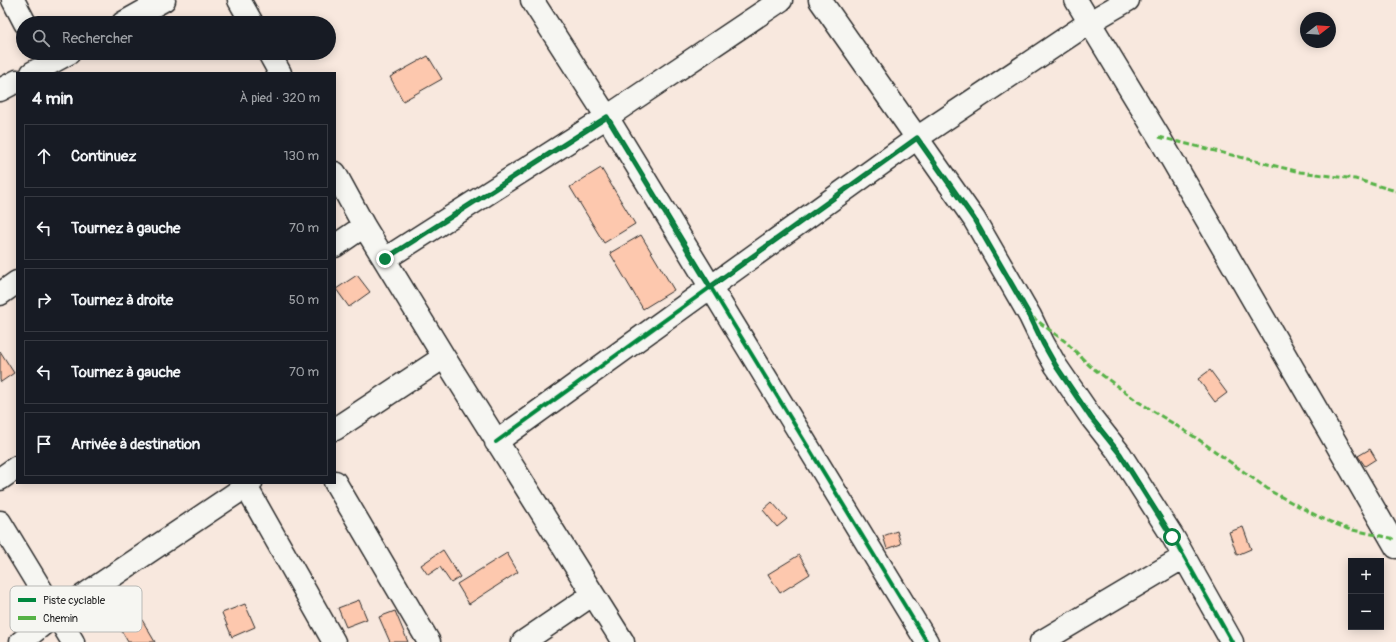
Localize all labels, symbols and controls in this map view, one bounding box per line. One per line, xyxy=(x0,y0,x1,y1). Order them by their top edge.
north arrow xyxy=(1300,12,1336,48)
search box xyxy=(16,16,336,60)
icon: search xyxy=(30,27,52,49)
text: Rechercher xyxy=(62,29,133,48)
text: 4 min xyxy=(32,88,73,109)
text: À pied · 320 m xyxy=(240,90,320,106)
icon: ahead xyxy=(33,145,55,167)
text: Continuez xyxy=(71,147,136,166)
text: 130 m xyxy=(283,148,319,164)
icon: left xyxy=(33,217,55,239)
text: Tournez à gauche xyxy=(71,219,181,238)
text: 70 m xyxy=(289,220,319,236)
route end xyxy=(376,250,394,268)
icon: right xyxy=(33,289,55,311)
text: Tournez à droite xyxy=(71,291,173,310)
text: 50 m xyxy=(289,292,319,308)
icon: left xyxy=(33,361,55,383)
text: Tournez à gauche xyxy=(71,363,181,382)
text: 70 m xyxy=(289,364,319,380)
icon: arrive xyxy=(33,433,55,455)
text: Arrivée à destination xyxy=(71,435,200,454)
route start xyxy=(1163,528,1181,546)
map controls xyxy=(1348,558,1384,630)
button: + xyxy=(1348,558,1384,594)
legend xyxy=(10,586,142,632)
text: Piste cyclable xyxy=(43,594,106,607)
button: − xyxy=(1348,594,1384,630)
text: Chemin xyxy=(43,612,78,625)

